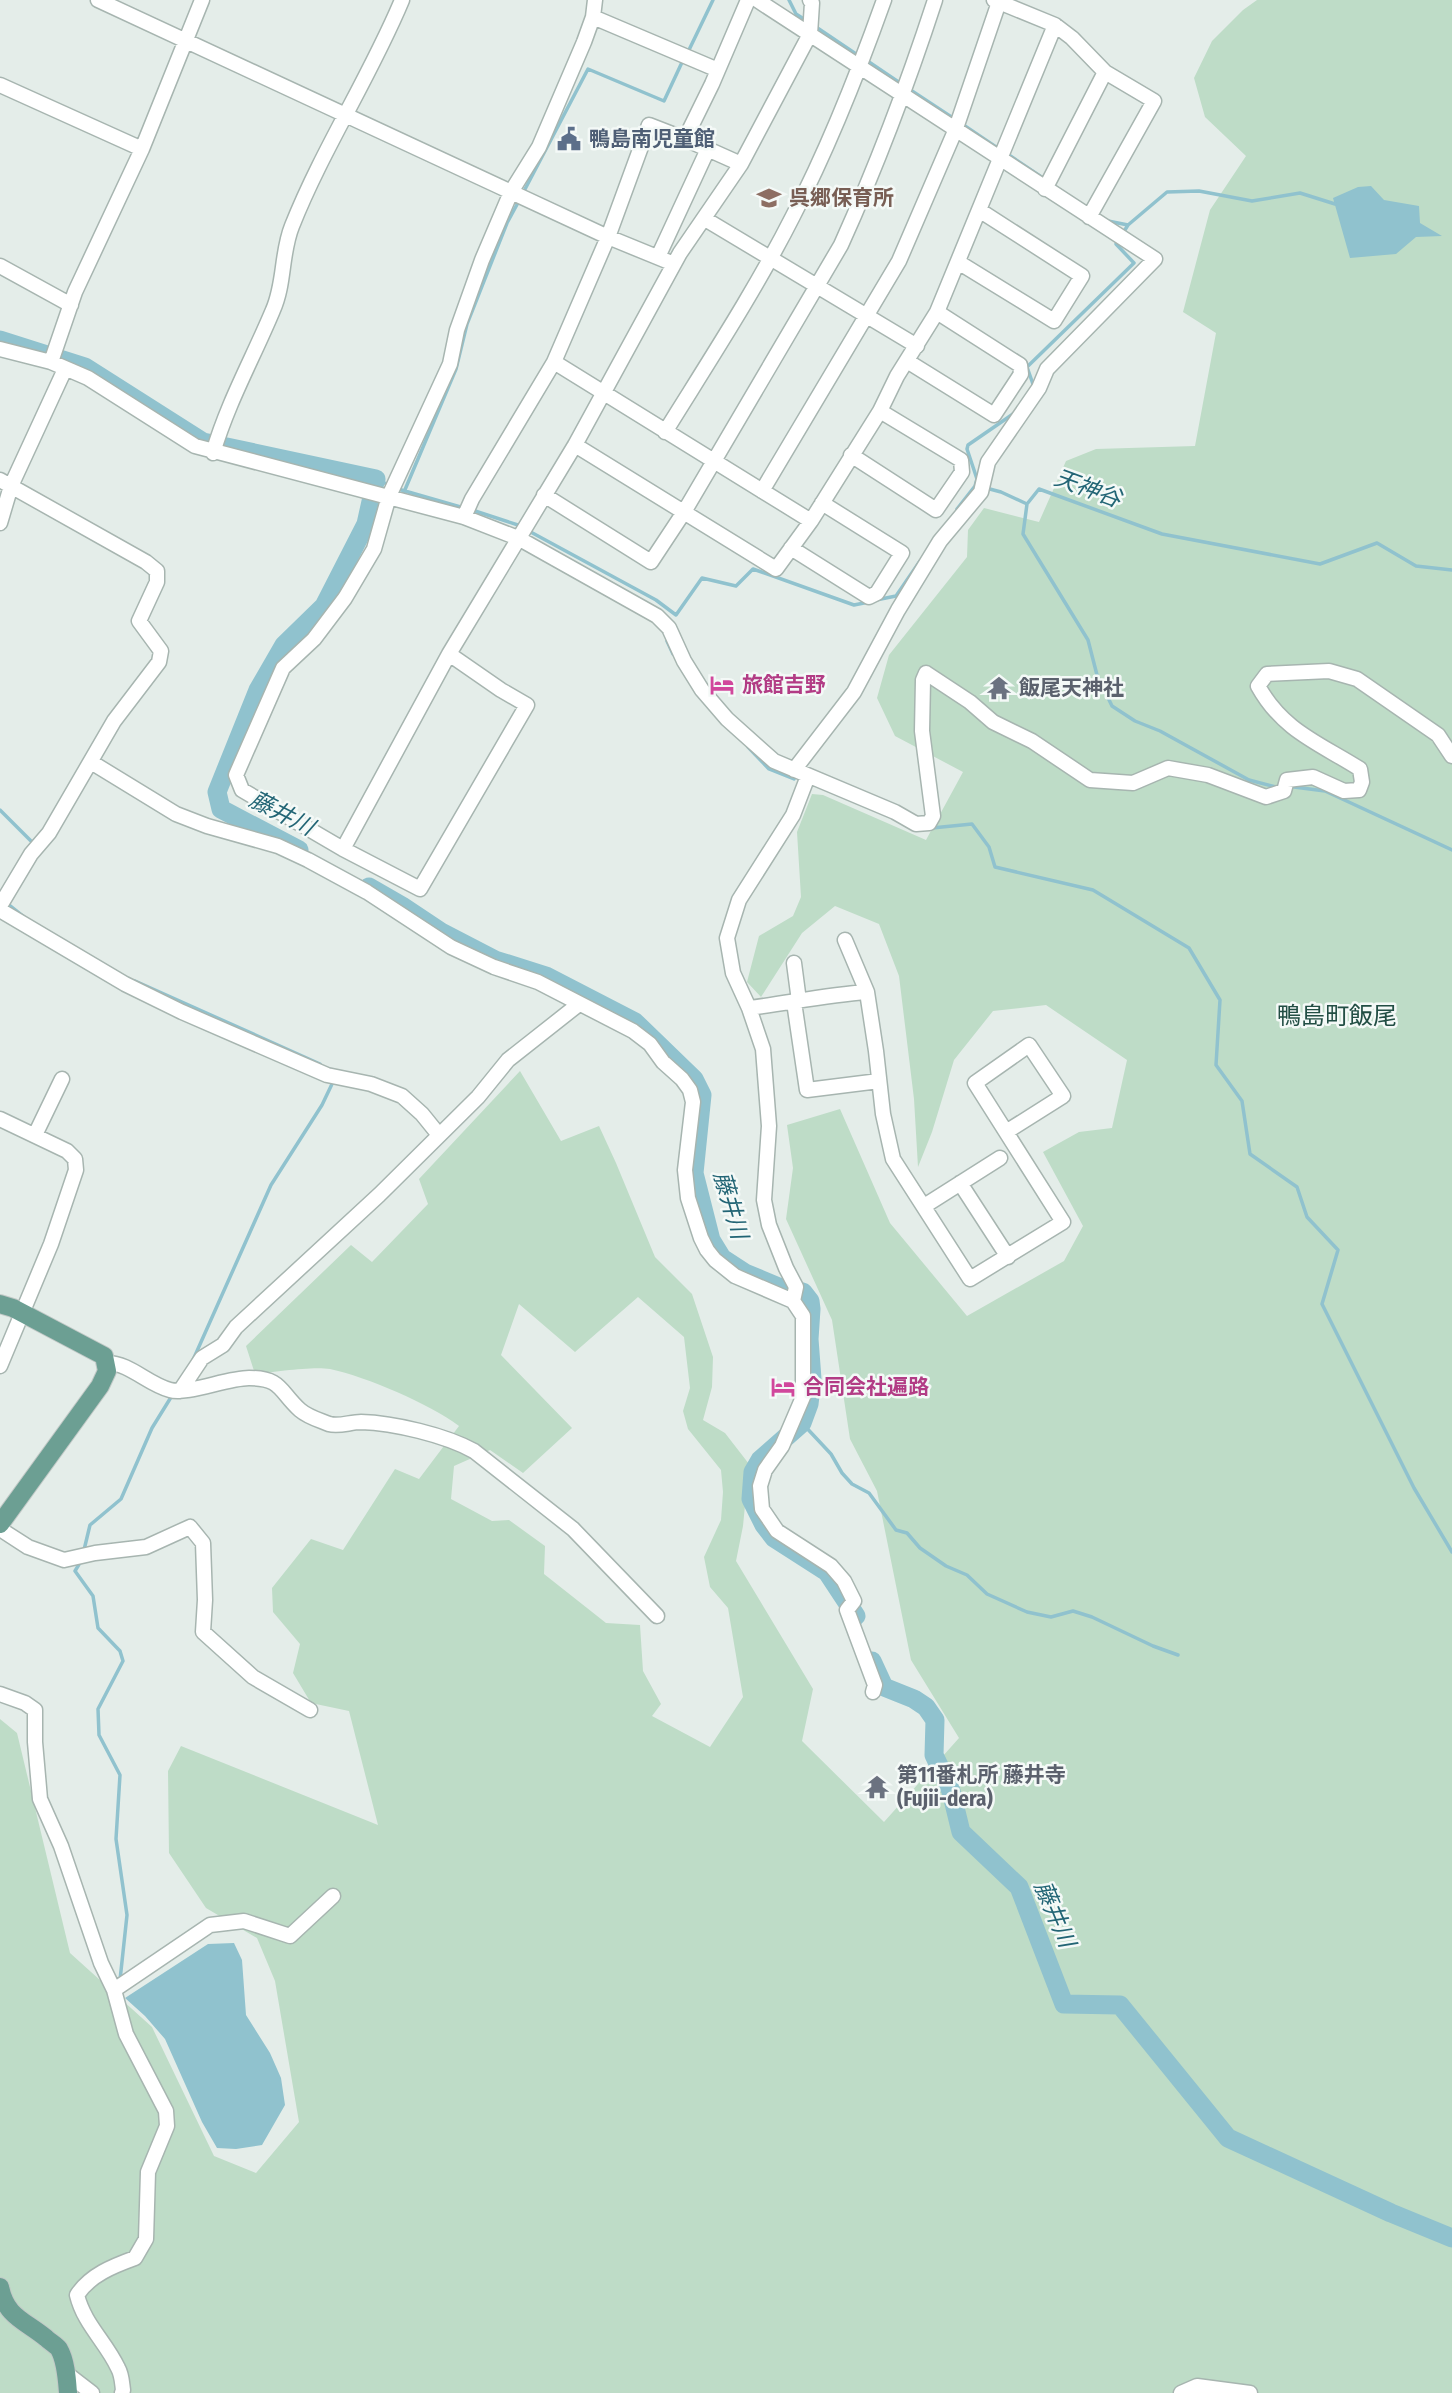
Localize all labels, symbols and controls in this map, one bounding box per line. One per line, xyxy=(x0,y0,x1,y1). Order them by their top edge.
public building icon: 鴨島南児童館 xyxy=(555,125,583,153)
place label: 鴨島南児童館 xyxy=(589,126,715,152)
school or university icon: 呉郷保育所 xyxy=(755,184,783,212)
place label: 呉郷保育所 xyxy=(789,185,894,211)
water label: 天神谷 xyxy=(1051,463,1127,514)
hotel icon: 旅館吉野 xyxy=(708,671,736,699)
place label: 旅館吉野 xyxy=(742,672,826,698)
temple icon: 飯尾天神社 xyxy=(985,674,1013,702)
place label: 飯尾天神社 xyxy=(1018,675,1124,701)
water label: 藤井川 xyxy=(245,785,322,842)
district label: 鴨島町飯尾 xyxy=(1277,1002,1397,1030)
water label: 藤井川 xyxy=(708,1168,755,1245)
hotel icon: 合同会社遍路 xyxy=(769,1373,797,1401)
place label: 合同会社遍路 xyxy=(803,1374,929,1400)
place label: 第11番札所 藤井寺 (Fujii-dera) xyxy=(897,1762,1066,1812)
temple icon: 第11番札所 藤井寺 (Fujii-dera) xyxy=(863,1773,891,1801)
water label: 藤井川 xyxy=(1029,1877,1083,1954)

